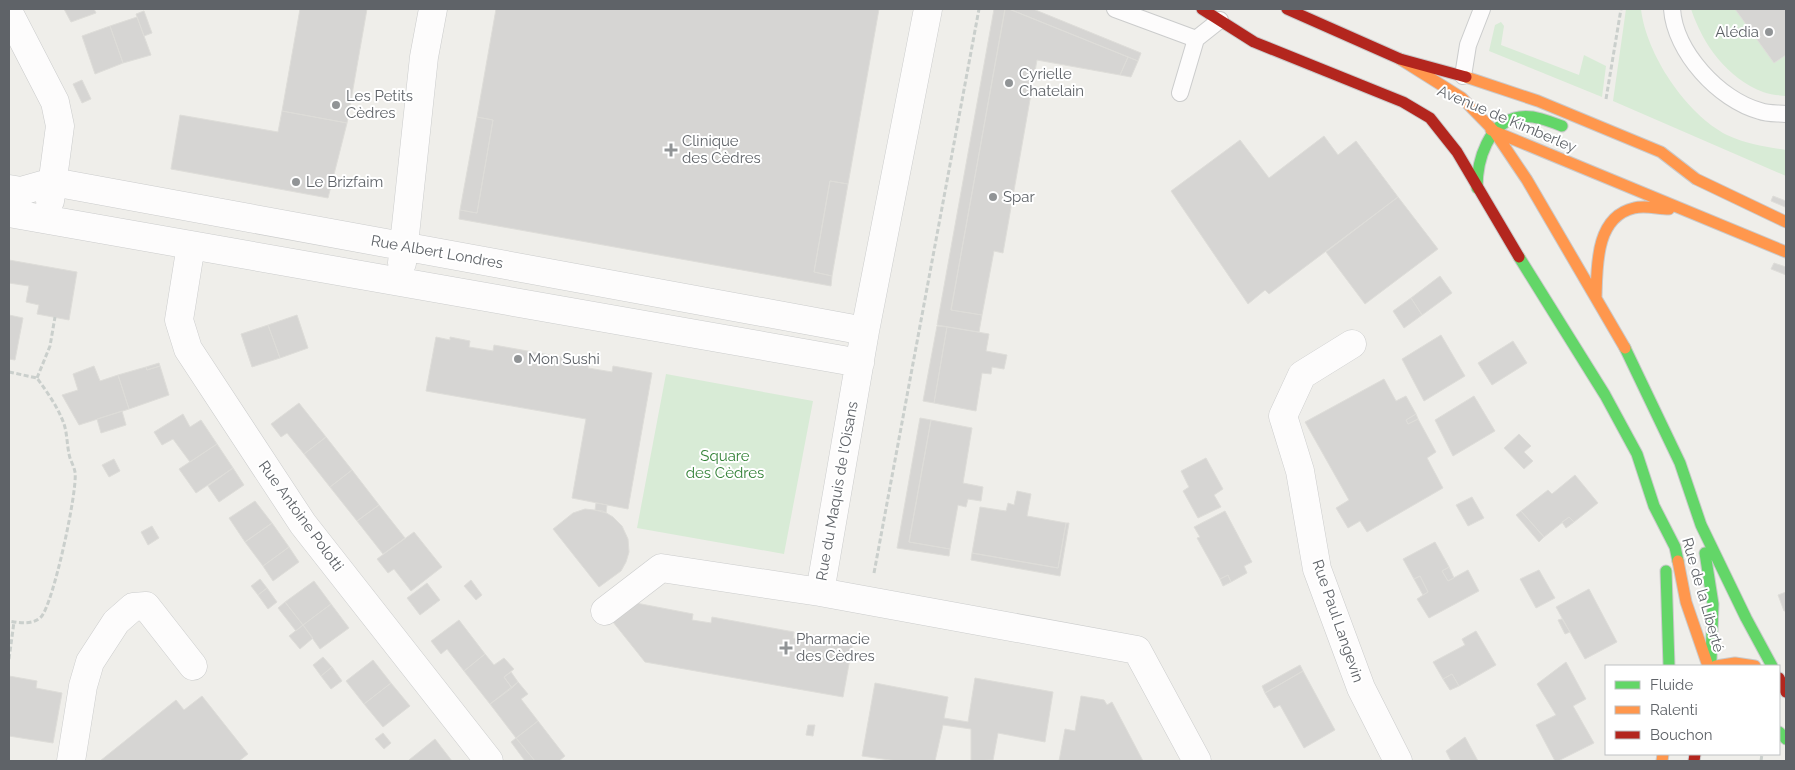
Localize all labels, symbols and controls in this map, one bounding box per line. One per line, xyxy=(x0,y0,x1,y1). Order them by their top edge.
place label: Alédia xyxy=(1715,23,1759,41)
marker: Alédia xyxy=(1763,26,1775,38)
place label: Cyrielle Chatelain xyxy=(1019,65,1084,100)
marker: Cyrielle Chatelain xyxy=(1003,77,1015,89)
street label: Avenue de Kimberley xyxy=(1435,82,1579,156)
place label: Les Petits Cèdres xyxy=(346,87,413,122)
marker: Les Petits Cèdres xyxy=(330,99,342,111)
place label: Clinique des Cèdres xyxy=(682,132,761,167)
marker: Clinique des Cèdres xyxy=(664,143,678,157)
place label: Le Brizfaim xyxy=(306,173,383,191)
marker: Le Brizfaim xyxy=(290,176,302,188)
place label: Spar xyxy=(1003,188,1036,206)
marker: Spar xyxy=(987,191,999,203)
street label: Rue Albert Londres xyxy=(370,232,504,272)
place label: Mon Sushi xyxy=(528,350,600,368)
marker: Mon Sushi xyxy=(512,353,524,365)
street label: Rue du Maquis de l'Oisans xyxy=(812,400,862,582)
park label: Square des Cèdres xyxy=(686,447,764,482)
street label: Rue Antoine Polotti xyxy=(255,457,347,575)
street label: Rue de la Liberté xyxy=(1678,536,1728,655)
street label: Rue Paul Langevin xyxy=(1309,557,1367,685)
place label: Pharmacie des Cèdres xyxy=(796,630,875,665)
marker: Pharmacie des Cèdres xyxy=(780,642,792,654)
legend xyxy=(1605,665,1780,755)
text: Fluide xyxy=(1650,676,1693,694)
text: Ralenti xyxy=(1650,701,1698,719)
text: Bouchon xyxy=(1650,726,1712,744)

